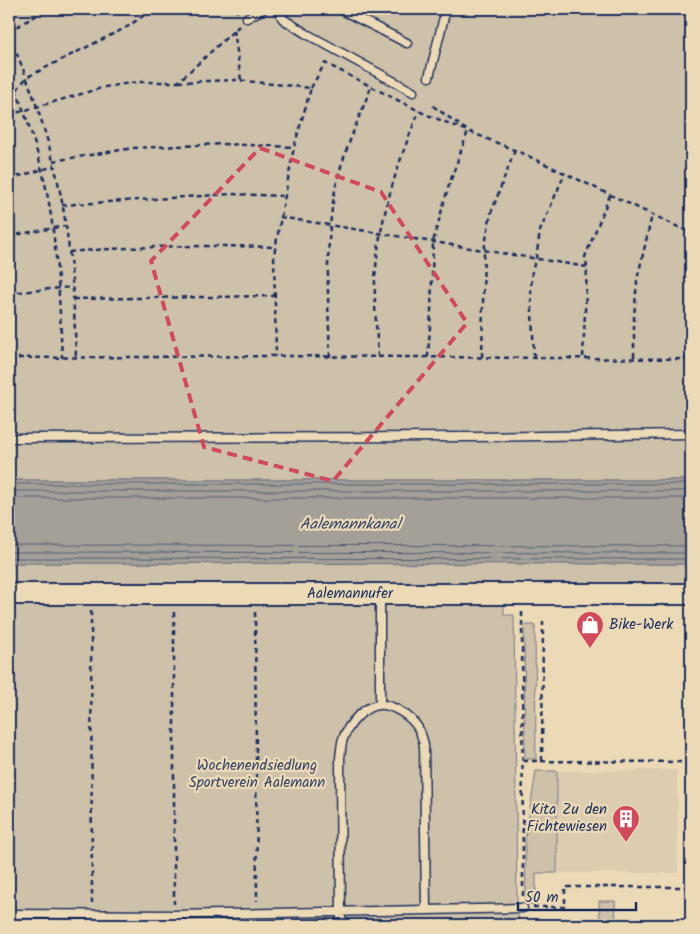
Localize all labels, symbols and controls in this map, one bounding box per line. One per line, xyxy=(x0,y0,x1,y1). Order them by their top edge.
water label: Aalemannkanal xyxy=(300,512,403,537)
street label: Aalemannufer xyxy=(307,582,394,606)
shop icon: Bike-Werk xyxy=(575,610,605,649)
place label: Bike-Werk xyxy=(609,613,674,637)
park label: Wochenendsiedlung Sportverein Aalemann xyxy=(189,754,325,795)
place label: Kita Zu den Fichtewiesen xyxy=(527,798,607,839)
building icon: Kita Zu den Fichtewiesen xyxy=(611,804,641,843)
scale bar xyxy=(518,879,635,911)
text: 50 m xyxy=(525,886,559,910)

